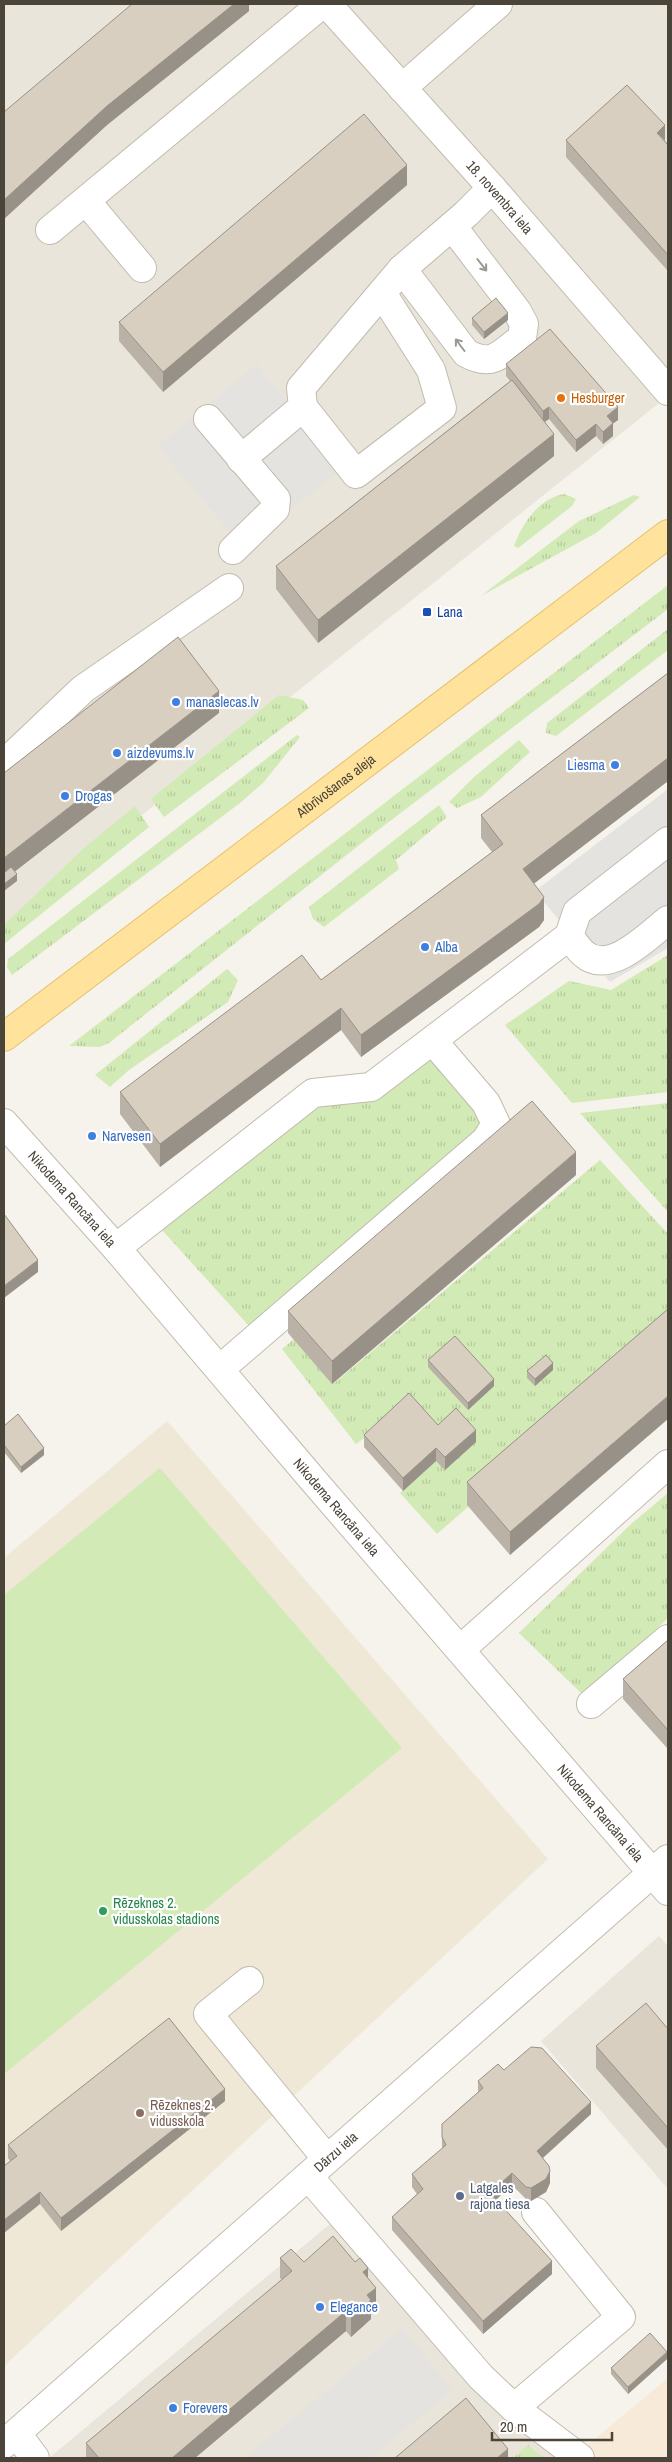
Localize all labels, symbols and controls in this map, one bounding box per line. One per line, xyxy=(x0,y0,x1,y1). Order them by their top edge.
street label: 18. novembra iela xyxy=(462,157,537,238)
one-way arrow xyxy=(476,258,487,271)
one-way arrow xyxy=(455,338,465,352)
place label: Hesburger xyxy=(571,389,625,407)
marker: Hesburger xyxy=(555,392,567,404)
place label: Lana xyxy=(437,603,463,621)
marker: Lana xyxy=(421,606,433,618)
place label: manaslecas.lv xyxy=(186,693,259,711)
marker: manaslecas.lv xyxy=(170,696,182,708)
place label: aizdevums.lv xyxy=(127,744,194,762)
marker: aizdevums.lv xyxy=(111,747,123,759)
street label: Atbrīvošanas aleja xyxy=(292,750,379,822)
place label: Liesma xyxy=(567,756,606,774)
marker: Liesma xyxy=(609,759,621,771)
place label: Drogas xyxy=(75,787,112,805)
marker: Drogas xyxy=(59,790,71,802)
place label: Alba xyxy=(434,938,459,956)
marker: Alba xyxy=(419,941,431,953)
place label: Narvesen xyxy=(102,1127,151,1145)
marker: Narvesen xyxy=(86,1130,98,1142)
street label: Nikodema Rancāna iela xyxy=(24,1147,120,1251)
street label: Nikodema Rancāna iela xyxy=(289,1454,384,1560)
street label: Nikodema Rancāna iela xyxy=(553,1760,648,1866)
place label: Rēzeknes 2. vidusskolas stadions xyxy=(113,1894,220,1928)
marker: Rēzeknes 2. vidusskolas stadions xyxy=(97,1905,109,1917)
place label: Rēzeknes 2. vidusskola xyxy=(150,2096,214,2130)
marker: Rēzeknes 2. vidusskola xyxy=(134,2107,146,2119)
street label: Dārzu iela xyxy=(310,2127,362,2176)
place label: Latgales rajona tiesa xyxy=(470,2179,531,2213)
marker: Latgales rajona tiesa xyxy=(454,2190,466,2202)
place label: Elegance xyxy=(330,2298,378,2316)
marker: Elegance xyxy=(314,2301,326,2313)
place label: Forevers xyxy=(183,2399,228,2417)
marker: Forevers xyxy=(167,2402,179,2414)
scale bar xyxy=(492,2410,612,2442)
text: 20 m xyxy=(500,2416,527,2437)

